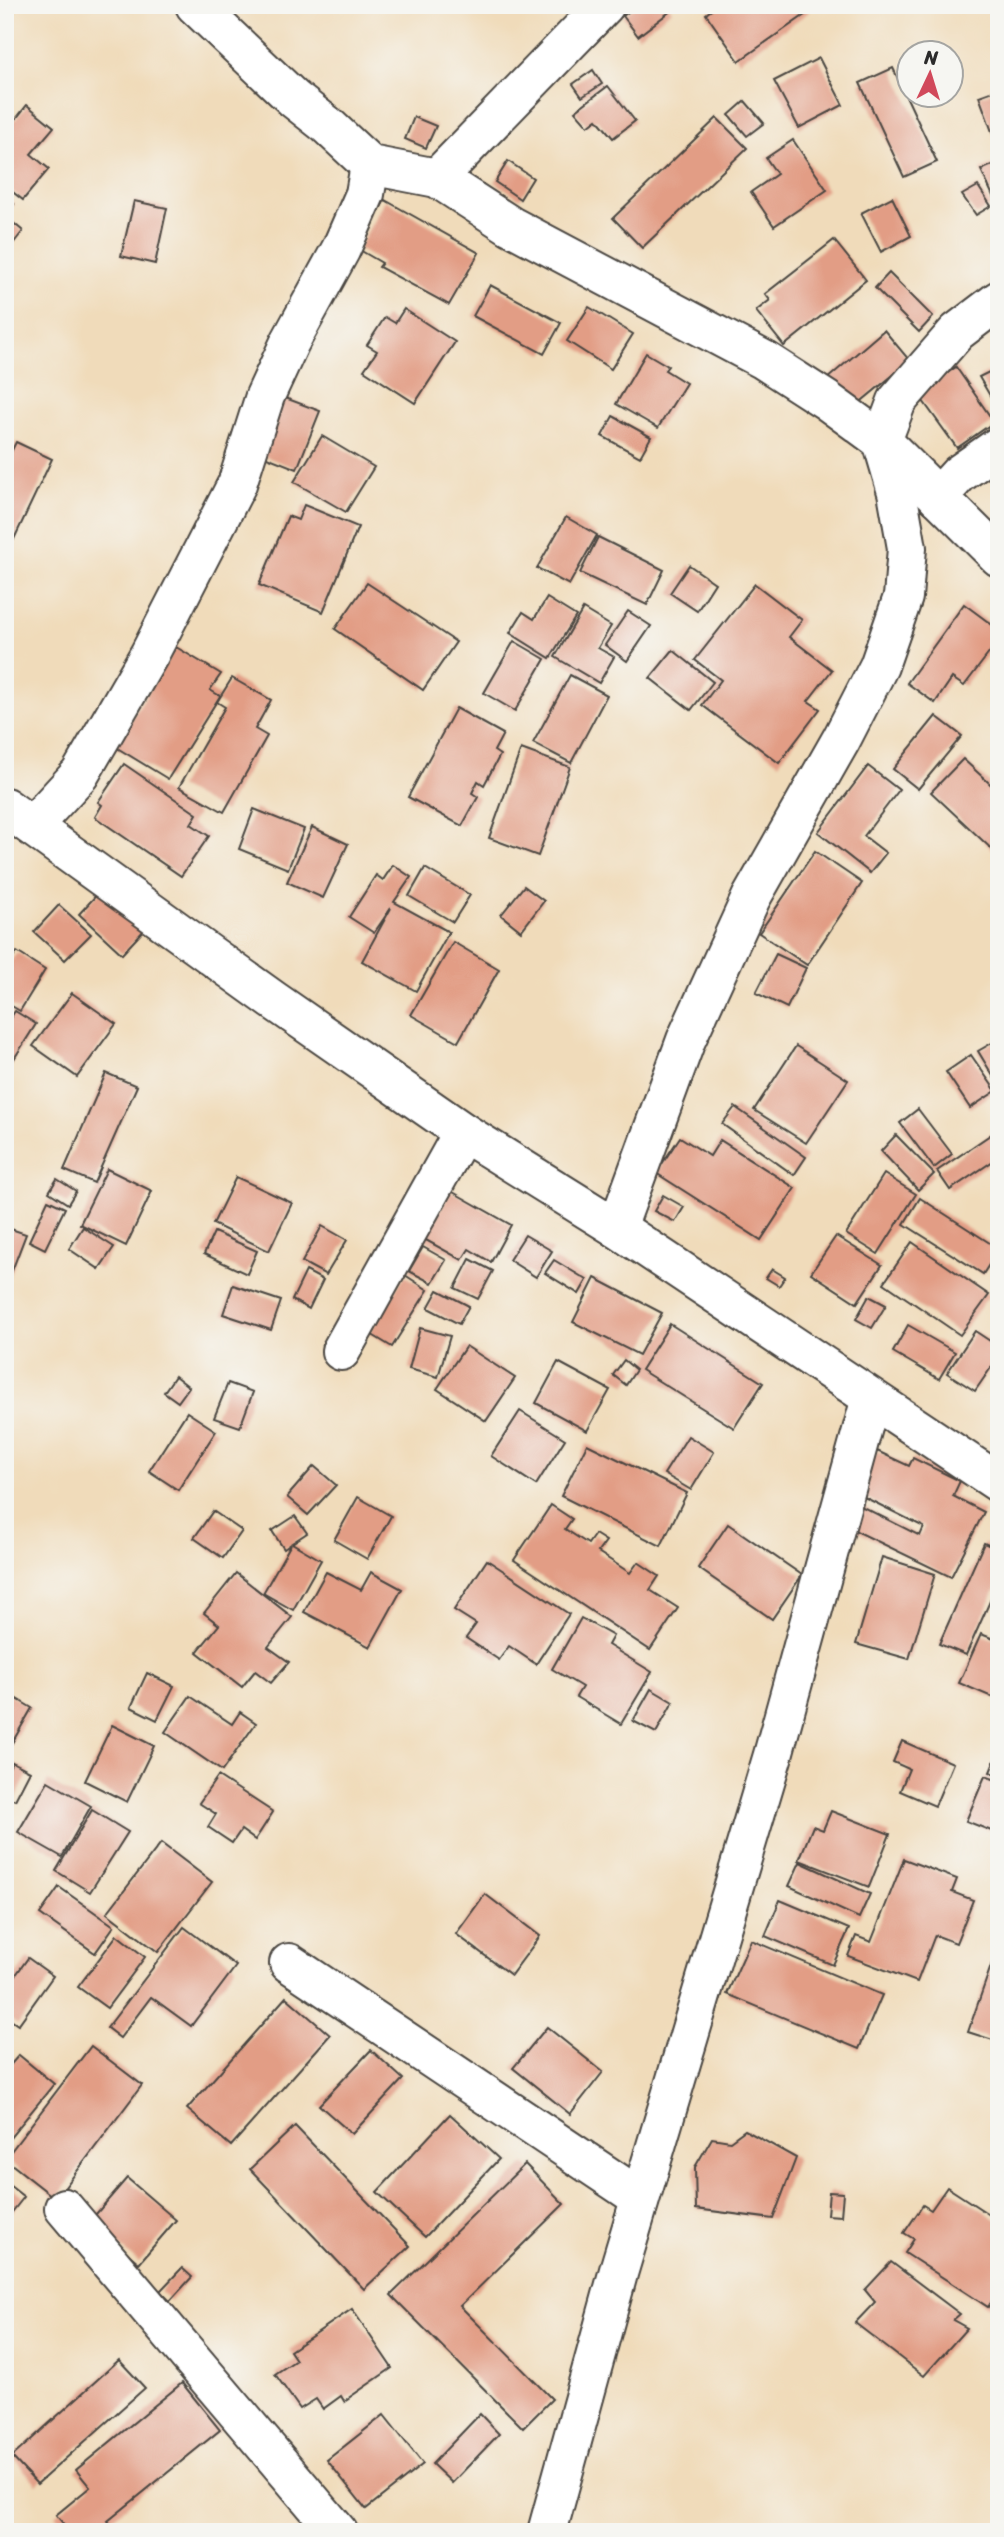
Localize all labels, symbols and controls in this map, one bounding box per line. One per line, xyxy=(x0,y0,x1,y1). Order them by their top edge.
north arrow xyxy=(895,38,965,108)
text: N xyxy=(922,41,940,75)

